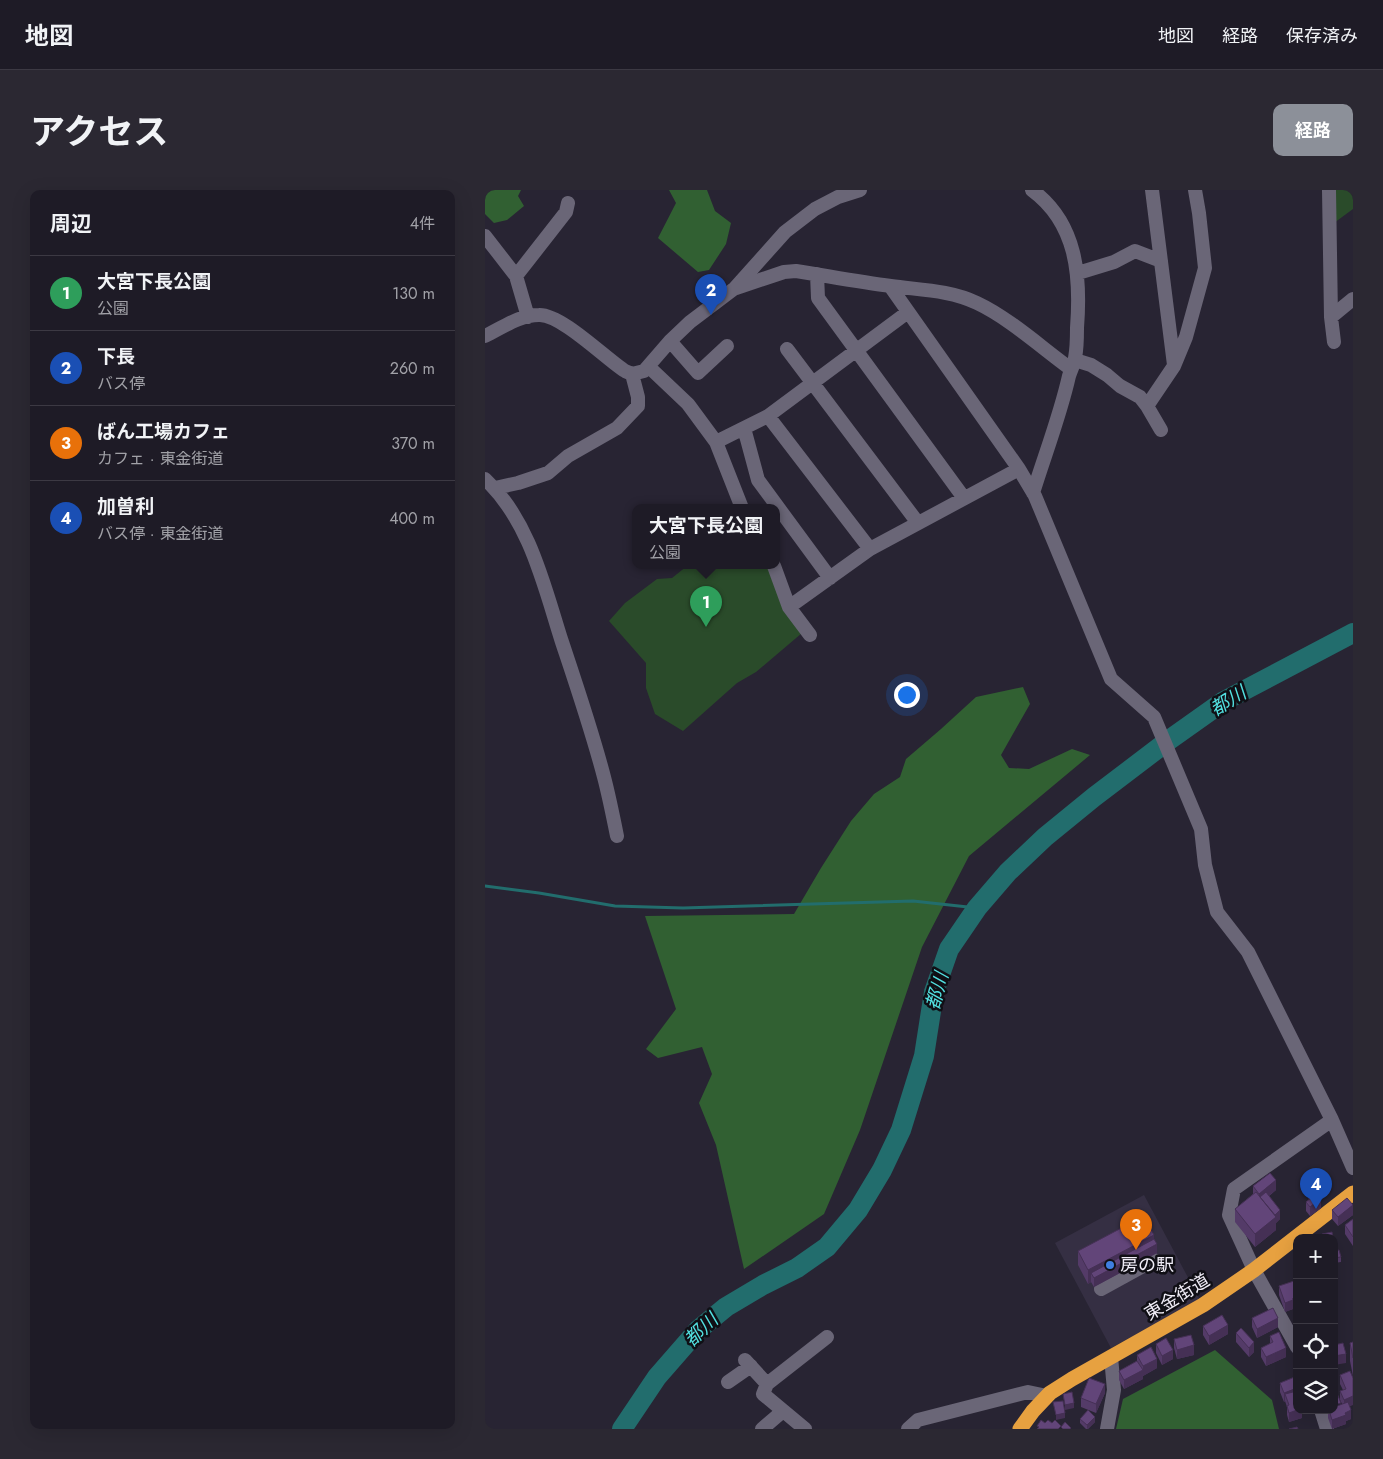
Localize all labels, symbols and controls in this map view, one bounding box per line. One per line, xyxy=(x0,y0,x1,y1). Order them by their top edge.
text: 地図 xyxy=(25,18,73,53)
text: 地図 xyxy=(1158,23,1194,49)
text: 経路 xyxy=(1222,23,1258,49)
text: 保存済み xyxy=(1286,23,1358,49)
button: 経路 xyxy=(1273,104,1353,156)
text: アクセス xyxy=(30,107,168,157)
text: 周辺 xyxy=(50,209,92,239)
text: 4件 xyxy=(410,212,435,235)
text: 大宮下長公園 xyxy=(97,268,211,295)
pin: 2 xyxy=(695,274,727,315)
text: 1 xyxy=(62,282,70,305)
text: 130 m xyxy=(392,282,435,305)
text: 公園 xyxy=(97,297,129,320)
text: 下長 xyxy=(97,343,135,370)
text: 2 xyxy=(61,357,71,380)
text: 260 m xyxy=(390,357,435,380)
text: バス停 xyxy=(97,372,145,395)
text: ばん工場カフェ xyxy=(97,418,230,445)
text: 3 xyxy=(61,432,71,455)
text: 370 m xyxy=(391,432,435,455)
text: カフェ · 東金街道 xyxy=(97,447,223,470)
text: 加曽利 xyxy=(97,493,154,520)
popup xyxy=(632,504,780,569)
text: 4 xyxy=(60,507,72,530)
text: 400 m xyxy=(389,507,435,530)
text: 大宮下長公園 xyxy=(649,512,763,539)
text: バス停 · 東金街道 xyxy=(97,522,223,545)
text: 公園 xyxy=(649,541,681,564)
pin: 1 xyxy=(690,586,722,627)
water label: 都川 xyxy=(1205,678,1253,723)
your location xyxy=(894,682,920,708)
water label: 都川 xyxy=(919,967,955,1013)
pin: 4 xyxy=(1300,1168,1332,1209)
pin: 3 xyxy=(1120,1209,1152,1250)
map controls xyxy=(1293,1234,1338,1414)
button: + xyxy=(1293,1234,1338,1279)
place label: 房の駅 xyxy=(1120,1252,1174,1278)
marker: 房の駅 xyxy=(1104,1259,1116,1271)
street label: 東金街道 xyxy=(1139,1267,1215,1327)
button: − xyxy=(1293,1279,1338,1324)
water label: 都川 xyxy=(678,1306,725,1353)
button: locate xyxy=(1293,1324,1338,1369)
button: layers xyxy=(1293,1369,1338,1414)

